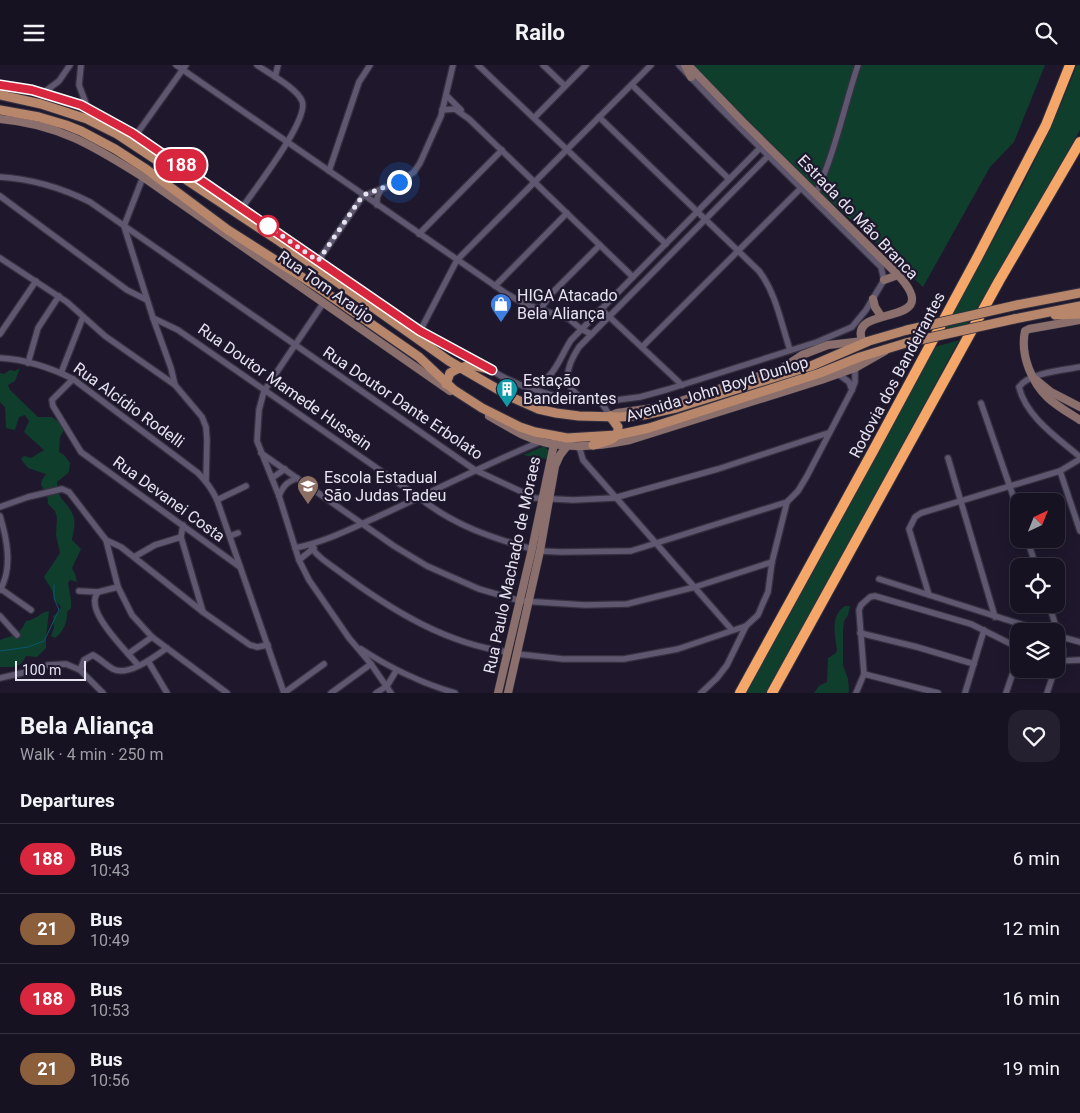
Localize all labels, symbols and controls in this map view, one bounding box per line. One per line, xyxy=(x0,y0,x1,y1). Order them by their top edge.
icon: menu xyxy=(20,19,48,47)
icon: search xyxy=(1032,19,1060,47)
text: Railo xyxy=(515,20,565,45)
line badge: 188 xyxy=(152,149,210,181)
street label: Estrada do Mão Branca xyxy=(794,151,922,283)
text: 188 xyxy=(166,154,196,175)
your location xyxy=(387,170,412,195)
unlabelled marker xyxy=(257,215,279,237)
street label: Rua Tom Araújo xyxy=(274,247,378,327)
place label: HIGA Atacado Bela Aliança xyxy=(517,286,618,323)
street label: Rodovia dos Bandeirantes xyxy=(845,289,949,461)
shop icon: HIGA Atacado Bela Aliança xyxy=(489,292,513,323)
street label: Rua Doutor Mamede Hussein xyxy=(194,320,376,454)
street label: Rua Doutor Dante Erbolato xyxy=(320,342,486,464)
street label: Avenida John Boyd Dunlop xyxy=(623,352,811,426)
street label: Rua Alcídio Rodelli xyxy=(70,358,188,452)
place label: Estação Bandeirantes xyxy=(523,371,617,408)
building icon: Estação Bandeirantes xyxy=(495,377,519,408)
street label: Rua Devanei Costa xyxy=(109,452,229,546)
street label: Rua Paulo Machado de Moraes xyxy=(480,455,544,675)
place label: Escola Estadual São Judas Tadeu xyxy=(324,468,446,505)
school or university icon: Escola Estadual São Judas Tadeu xyxy=(296,474,320,505)
north arrow xyxy=(1010,493,1065,547)
map controls xyxy=(1010,493,1065,678)
button: locate xyxy=(1010,558,1065,613)
button: layers xyxy=(1010,623,1065,678)
scale bar xyxy=(15,658,86,681)
text: 100 m xyxy=(22,662,61,678)
button: heart xyxy=(1008,710,1060,762)
text: Bela Aliança xyxy=(20,712,154,740)
text: Walk · 4 min · 250 m xyxy=(20,745,164,764)
text: Departures xyxy=(20,789,115,812)
text: Bus xyxy=(90,838,123,861)
text: 6 min xyxy=(1013,847,1060,870)
text: 188 xyxy=(32,848,63,869)
text: 10:43 xyxy=(90,861,130,880)
text: Bus xyxy=(90,908,123,931)
text: 12 min xyxy=(1002,917,1060,940)
text: 21 xyxy=(37,918,58,939)
text: 10:49 xyxy=(90,931,130,950)
text: Bus xyxy=(90,978,123,1001)
text: 16 min xyxy=(1002,987,1060,1010)
text: 188 xyxy=(32,988,63,1009)
text: 10:53 xyxy=(90,1001,130,1020)
text: Bus xyxy=(90,1048,123,1071)
text: 19 min xyxy=(1002,1057,1060,1080)
text: 21 xyxy=(37,1058,58,1079)
text: 10:56 xyxy=(90,1071,130,1090)

